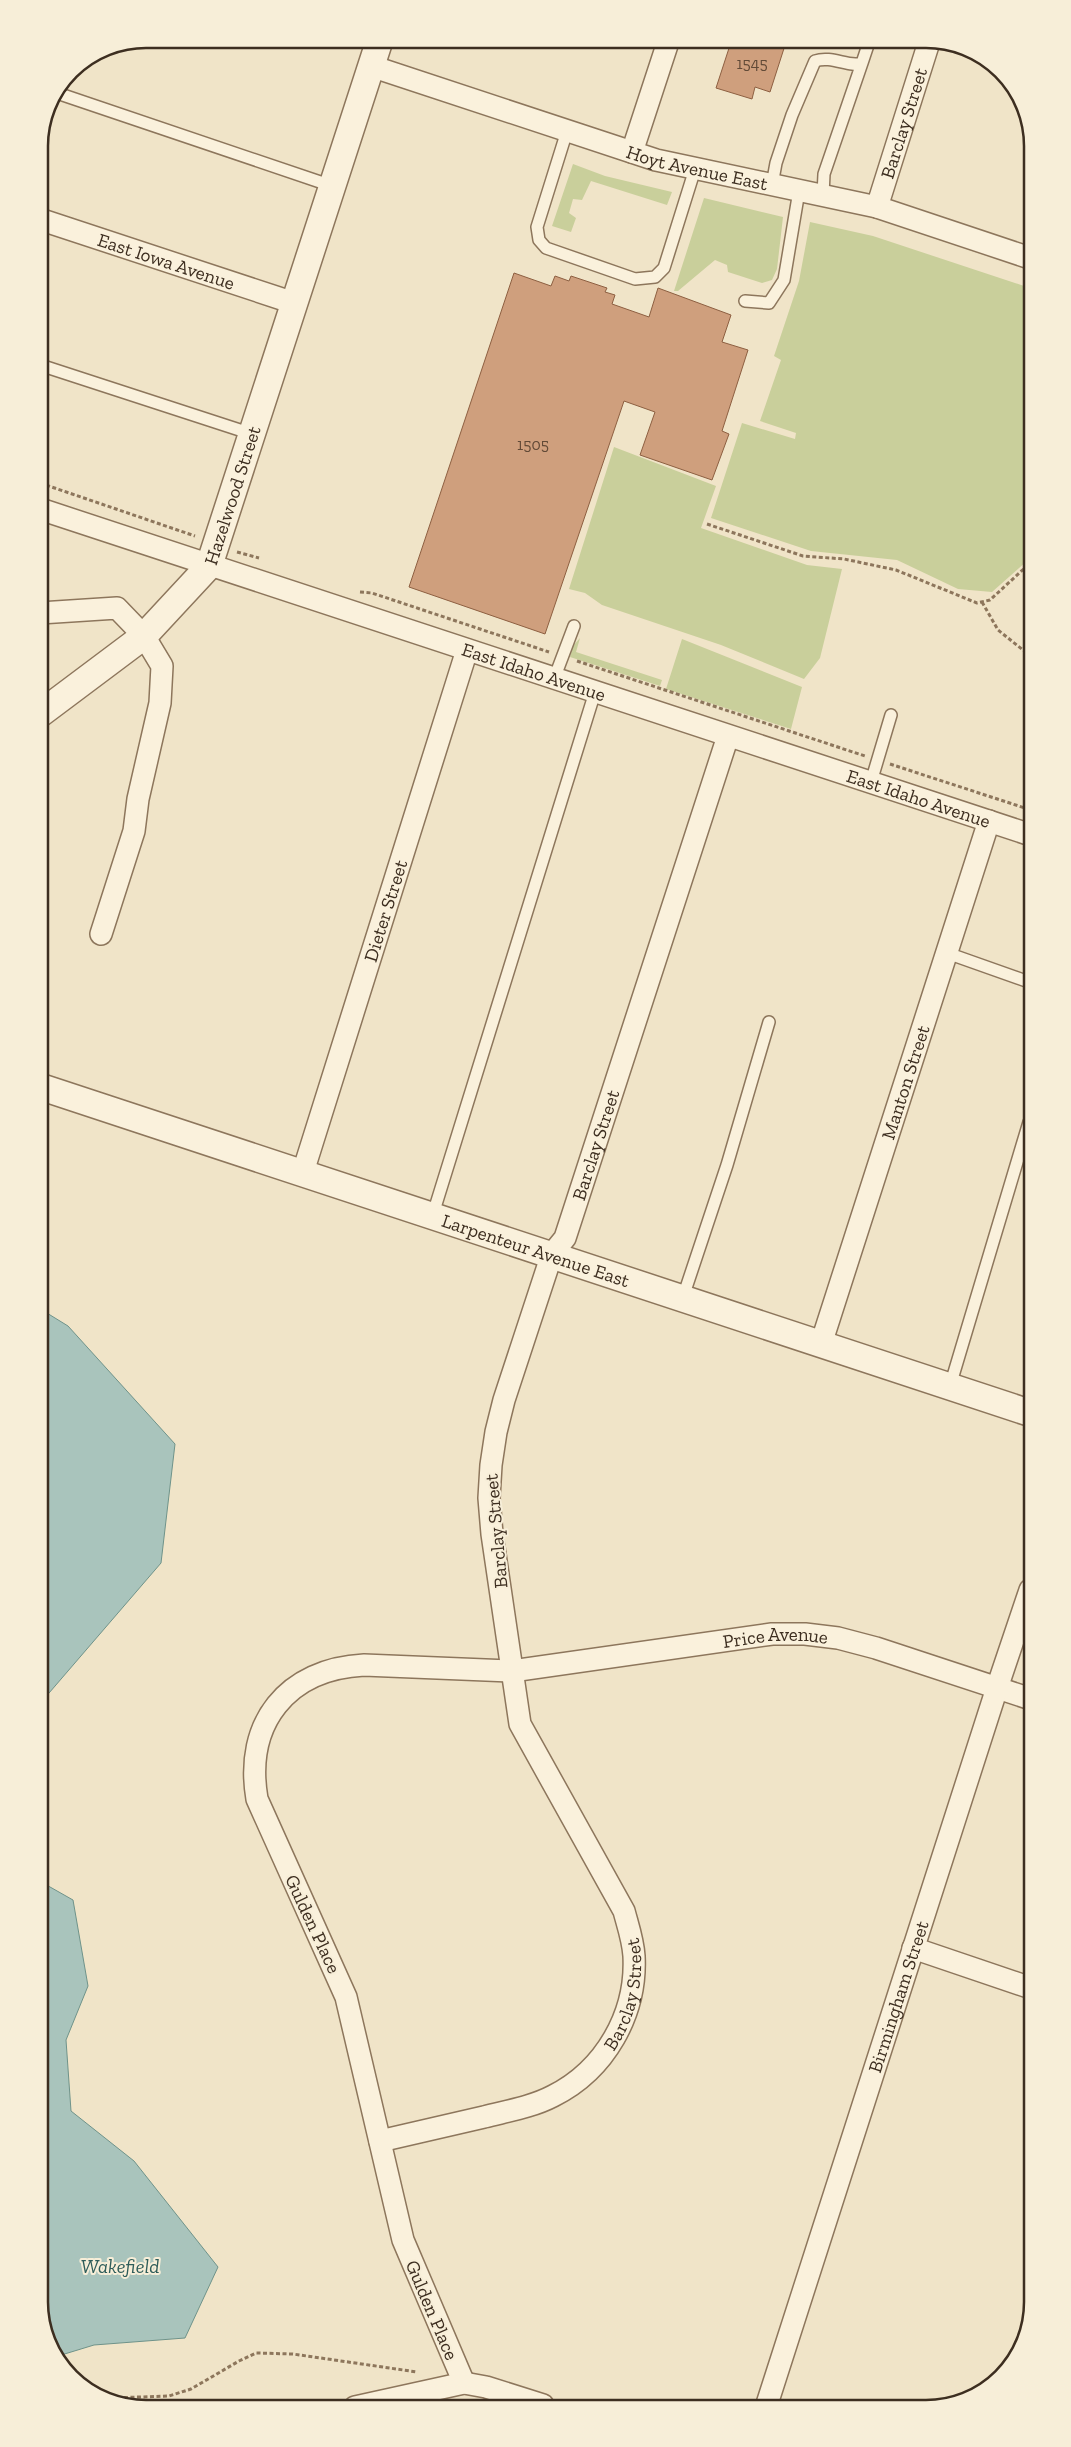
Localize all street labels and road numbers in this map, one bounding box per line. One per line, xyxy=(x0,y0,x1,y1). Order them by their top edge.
street label: Barclay Street xyxy=(875,65,932,181)
street label: Hoyt Avenue East xyxy=(624,140,770,195)
street label: East Iowa Avenue xyxy=(95,228,238,294)
street label: Hazelwood Street xyxy=(199,423,265,568)
street label: East Idaho Avenue xyxy=(459,637,609,706)
street label: East Idaho Avenue xyxy=(844,764,994,832)
street label: Dieter Street xyxy=(358,857,412,965)
street label: Manton Street xyxy=(876,1022,934,1142)
street label: Barclay Street xyxy=(567,1087,624,1203)
street label: Larpenteur Avenue East xyxy=(439,1208,633,1292)
street label: Barclay Street xyxy=(480,1473,512,1589)
street label: Price Avenue xyxy=(721,1623,829,1652)
street label: Gulden Place xyxy=(280,1871,346,1977)
street label: Birmingham Street xyxy=(863,1918,933,2075)
street label: Barclay Street xyxy=(598,1936,646,2054)
street label: Gulden Place xyxy=(401,2257,463,2363)

